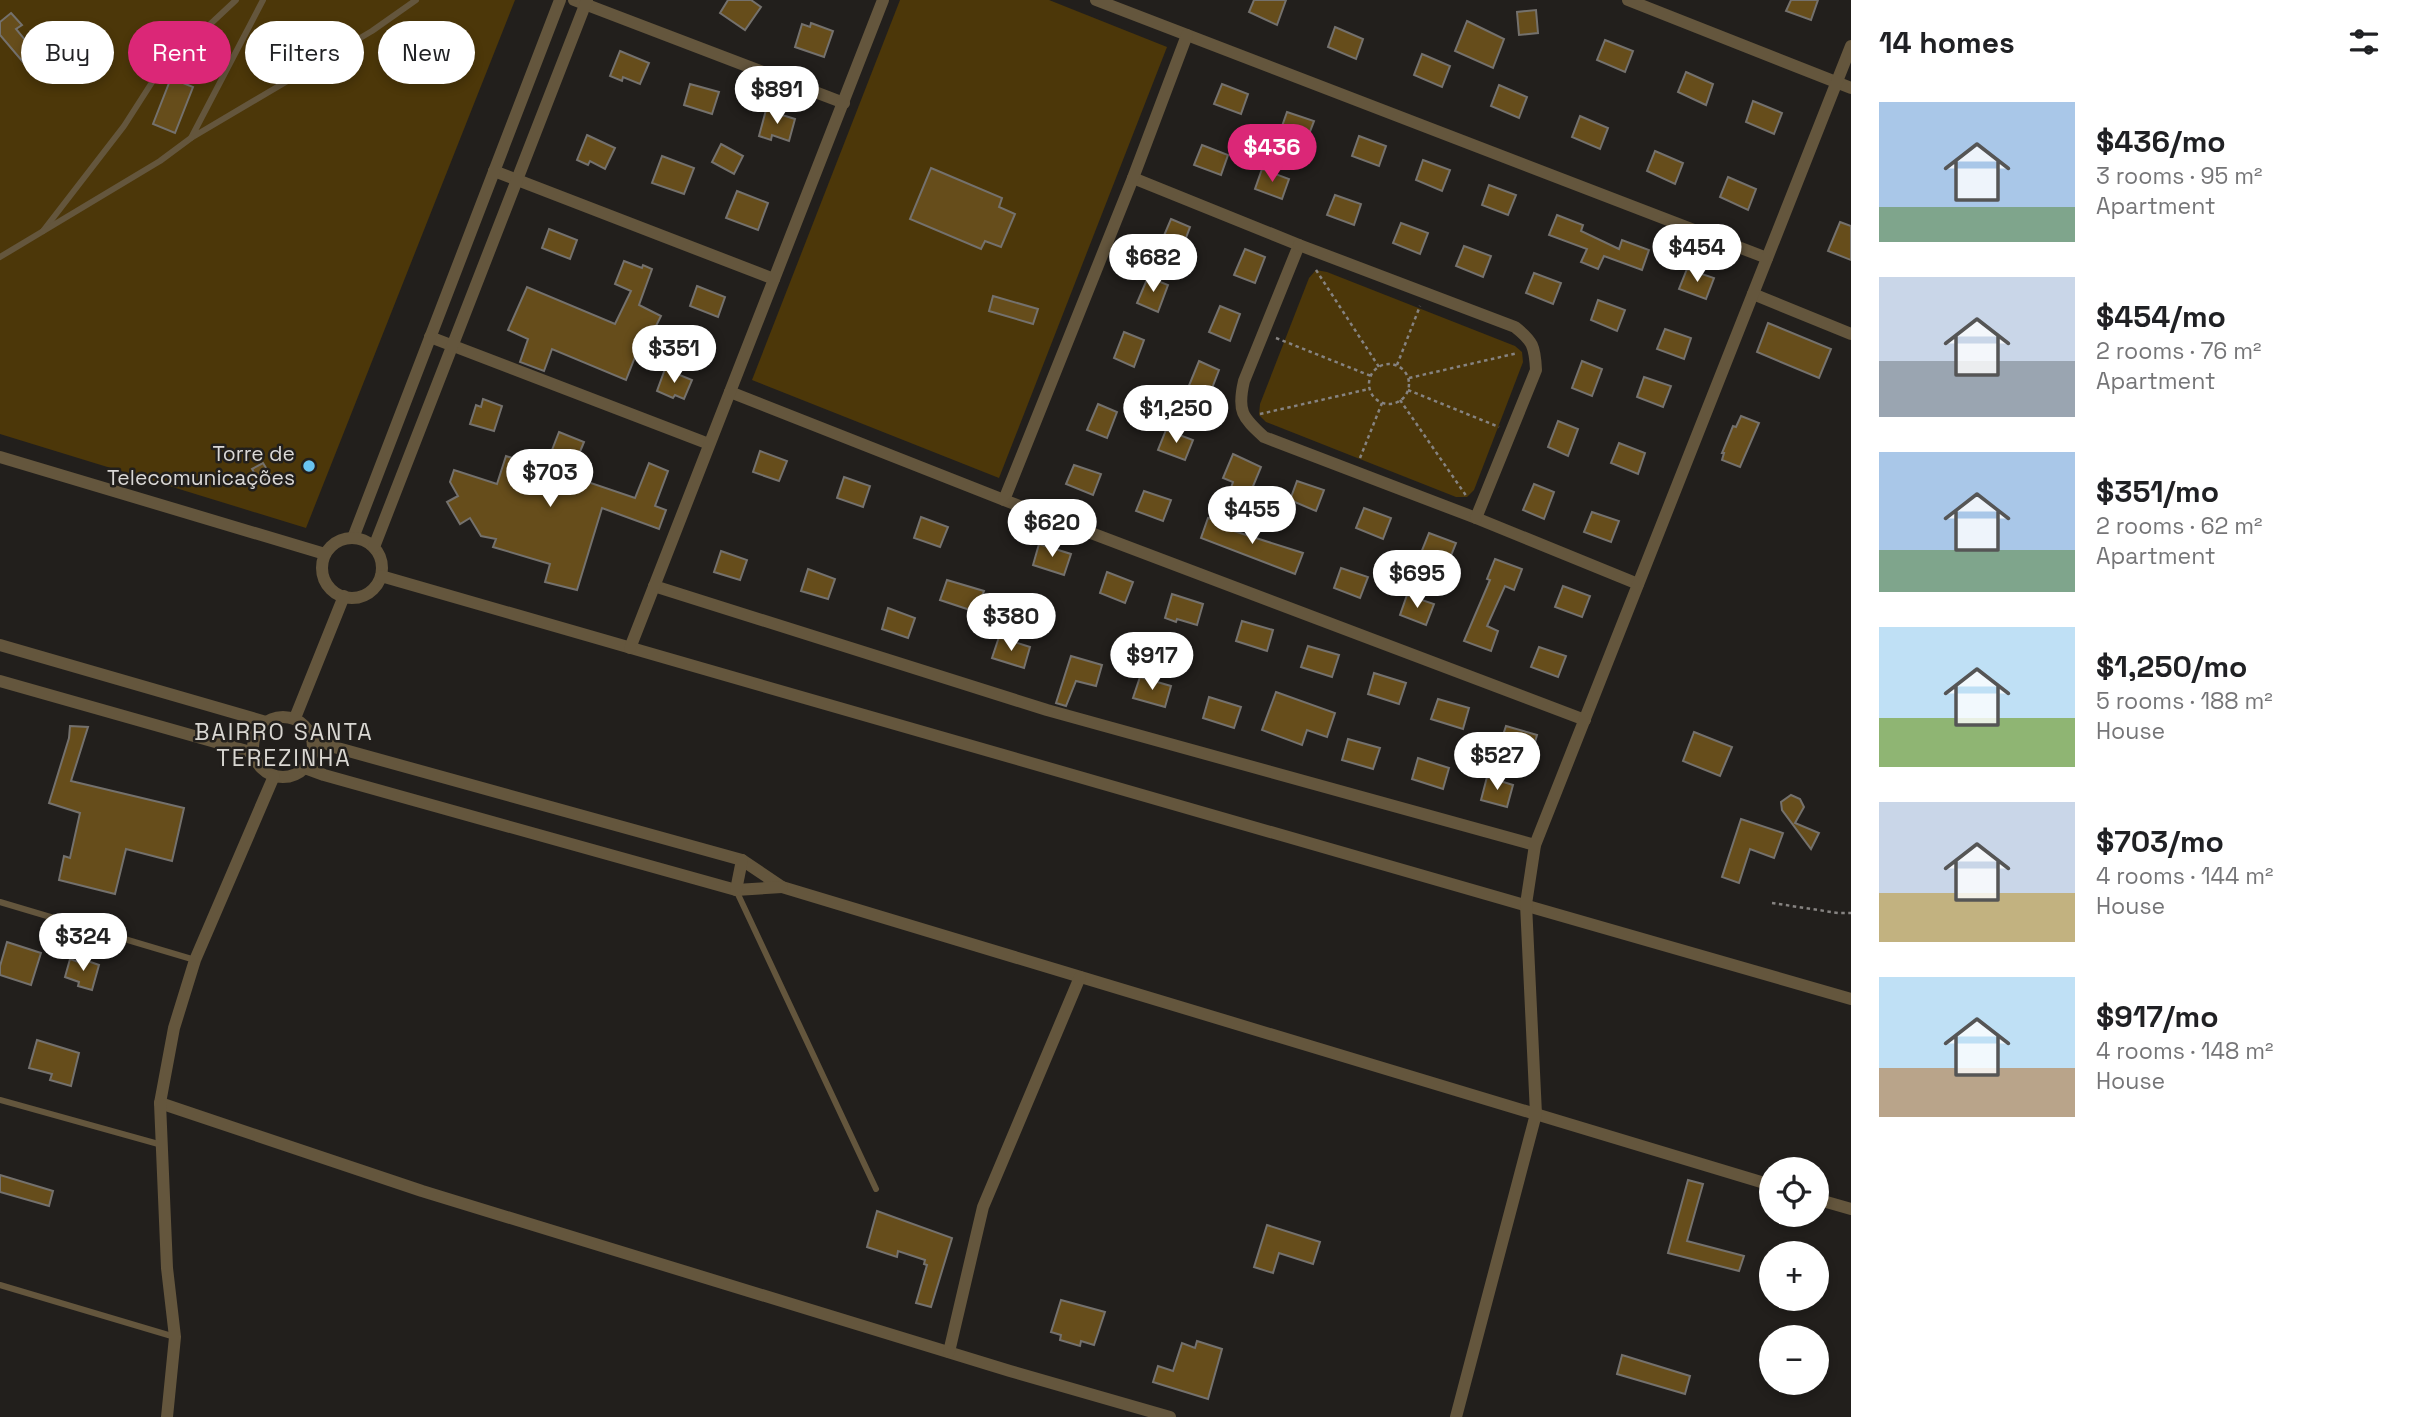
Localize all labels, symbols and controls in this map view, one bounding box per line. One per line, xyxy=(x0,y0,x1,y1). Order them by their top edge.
chip: Buy xyxy=(21,21,114,84)
chip: Rent xyxy=(128,21,231,84)
chip: Filters xyxy=(245,21,364,84)
chip: New xyxy=(378,21,475,84)
text: 14 homes xyxy=(1879,23,2015,62)
icon: filters xyxy=(2345,23,2383,61)
pin: $891 xyxy=(736,66,818,126)
text: $891 xyxy=(751,74,803,104)
text: $436/mo xyxy=(2096,122,2226,161)
pin: $436 xyxy=(1231,124,1313,184)
icon: home xyxy=(1935,130,2019,214)
text: $436 xyxy=(1244,132,1300,162)
text: 3 rooms · 95 m² xyxy=(2096,161,2262,191)
text: Apartment xyxy=(2096,191,2216,221)
pin: $454 xyxy=(1656,224,1738,284)
text: $454 xyxy=(1669,232,1726,262)
pin: $682 xyxy=(1112,234,1194,294)
text: $682 xyxy=(1125,242,1181,272)
text: $454/mo xyxy=(2096,297,2226,336)
icon: home xyxy=(1935,305,2019,389)
pin: $351 xyxy=(633,326,715,385)
text: $351 xyxy=(648,333,700,363)
text: 2 rooms · 76 m² xyxy=(2096,336,2261,366)
text: Apartment xyxy=(2096,366,2216,396)
pin: $1,250 xyxy=(1119,386,1233,445)
text: $1,250 xyxy=(1139,393,1213,423)
place label: Torre de Telecomunicações xyxy=(107,440,295,491)
pin: $703 xyxy=(509,449,591,509)
text: $703 xyxy=(522,457,578,487)
marker: Torre de Telecomunicações xyxy=(301,458,317,474)
text: $351/mo xyxy=(2096,472,2219,511)
icon: home xyxy=(1935,480,2019,564)
pin: $455 xyxy=(1211,486,1293,546)
text: $455 xyxy=(1224,494,1280,524)
pin: $620 xyxy=(1011,500,1093,559)
text: $620 xyxy=(1024,507,1080,537)
text: 2 rooms · 62 m² xyxy=(2096,511,2262,541)
text: Apartment xyxy=(2096,541,2216,571)
pin: $695 xyxy=(1376,550,1458,610)
text: $695 xyxy=(1389,558,1445,588)
pin: $380 xyxy=(970,594,1052,653)
text: $380 xyxy=(983,601,1039,631)
pin: $917 xyxy=(1111,632,1193,692)
text: $917 xyxy=(1126,640,1178,670)
text: $1,250/mo xyxy=(2096,647,2247,686)
icon: home xyxy=(1935,655,2019,739)
text: 5 rooms · 188 m² xyxy=(2096,686,2273,716)
text: House xyxy=(2096,716,2165,746)
district label: BAIRRO SANTA TEREZINHA xyxy=(194,717,374,773)
pin: $527 xyxy=(1456,732,1538,792)
text: $527 xyxy=(1470,740,1524,770)
text: $703/mo xyxy=(2096,822,2224,861)
icon: home xyxy=(1935,830,2019,914)
text: 4 rooms · 144 m² xyxy=(2096,861,2273,891)
text: House xyxy=(2096,891,2165,921)
pin: $324 xyxy=(42,914,124,973)
text: $324 xyxy=(55,921,111,951)
text: $917/mo xyxy=(2096,997,2219,1036)
icon: home xyxy=(1935,1005,2019,1089)
text: 4 rooms · 148 m² xyxy=(2096,1036,2273,1066)
text: House xyxy=(2096,1066,2165,1096)
map controls xyxy=(1759,1157,1829,1395)
button: locate xyxy=(1759,1157,1829,1227)
button: + xyxy=(1759,1241,1829,1311)
button: − xyxy=(1759,1325,1829,1395)

